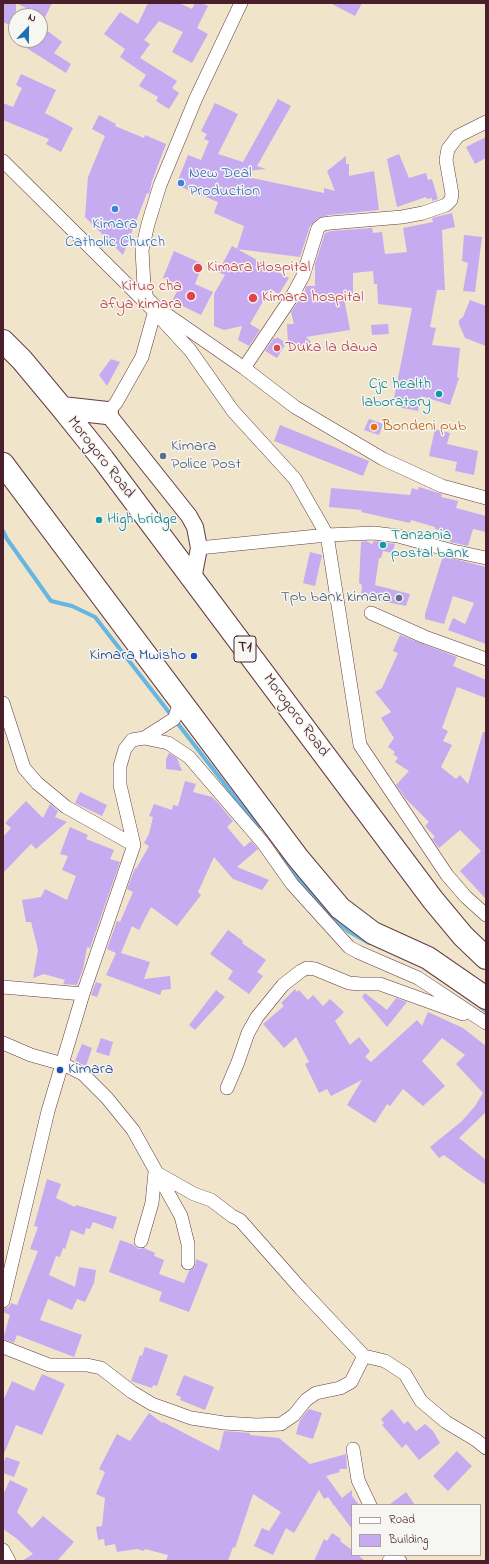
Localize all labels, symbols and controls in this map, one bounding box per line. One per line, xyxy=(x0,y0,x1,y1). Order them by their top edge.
north arrow xyxy=(8,8,48,48)
text: N xyxy=(26,9,39,27)
place label: New Deal Production xyxy=(189,164,260,202)
marker: New Deal Production xyxy=(176,178,186,188)
marker: Kimara Catholic Church xyxy=(110,204,120,214)
place label: Kimara Catholic Church xyxy=(65,215,165,253)
place label: Kimara Hospital xyxy=(207,258,310,278)
marker: Kimara Hospital xyxy=(192,262,204,274)
place label: Kituo cha afya kimara xyxy=(100,277,182,315)
place label: Kimara hospital xyxy=(262,288,364,308)
marker: Kituo cha afya kimara xyxy=(185,290,197,302)
marker: Kimara hospital xyxy=(247,292,259,304)
place label: Duka la dawa xyxy=(285,338,378,358)
marker: Duka la dawa xyxy=(272,343,282,353)
place label: Cjc health laboratory xyxy=(362,375,431,413)
marker: Cjc health laboratory xyxy=(434,389,444,399)
street label: Morogoro Road xyxy=(62,413,138,503)
place label: Bondeni pub xyxy=(382,417,466,437)
marker: Bondeni pub xyxy=(369,422,379,432)
place label: Kimara Police Post xyxy=(171,437,241,475)
marker: Kimara Police Post xyxy=(158,451,168,461)
place label: High bridge xyxy=(107,510,177,530)
marker: High bridge xyxy=(94,515,104,525)
place label: Tanzania postal bank xyxy=(391,526,469,564)
marker: Tanzania postal bank xyxy=(378,540,388,550)
place label: Tpb bank kimara xyxy=(281,588,391,608)
marker: Tpb bank kimara xyxy=(394,593,404,603)
road number: T1 xyxy=(234,636,256,662)
place label: Kimara Mwisho xyxy=(90,646,186,666)
marker: Kimara Mwisho xyxy=(189,651,199,661)
street label: Morogoro Road xyxy=(258,671,332,761)
place label: Kimara xyxy=(68,1060,113,1080)
marker: Kimara xyxy=(55,1065,65,1075)
legend xyxy=(351,1504,481,1556)
text: Road xyxy=(389,1511,415,1529)
text: Building xyxy=(389,1531,428,1549)

